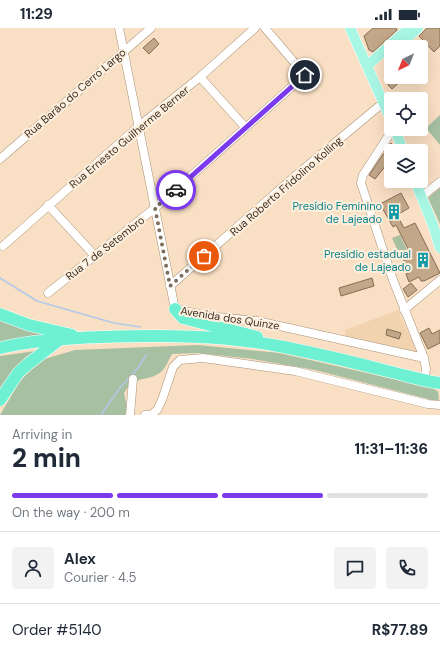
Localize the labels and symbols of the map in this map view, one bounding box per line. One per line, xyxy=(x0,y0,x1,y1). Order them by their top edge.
north arrow xyxy=(384,40,428,84)
street label: Rua Barão do Cerro Largo xyxy=(21,45,129,141)
pin xyxy=(288,58,322,92)
street label: Rua Ernesto Guilherme Berner xyxy=(66,83,192,191)
street label: Rua Roberto Fridolino Kolling xyxy=(227,133,345,239)
courier xyxy=(156,170,196,210)
place label: Presídio Feminino de Lajeado xyxy=(292,199,382,226)
building icon: Presídio Feminino de Lajeado xyxy=(385,203,403,221)
street label: Rua 7 de Setembro xyxy=(63,213,147,283)
pin xyxy=(187,239,221,273)
place label: Presídio estadual de Lajeado xyxy=(324,247,411,274)
building icon: Presídio estadual de Lajeado xyxy=(414,251,432,269)
street label: Avenida dos Quinze xyxy=(179,303,281,333)

